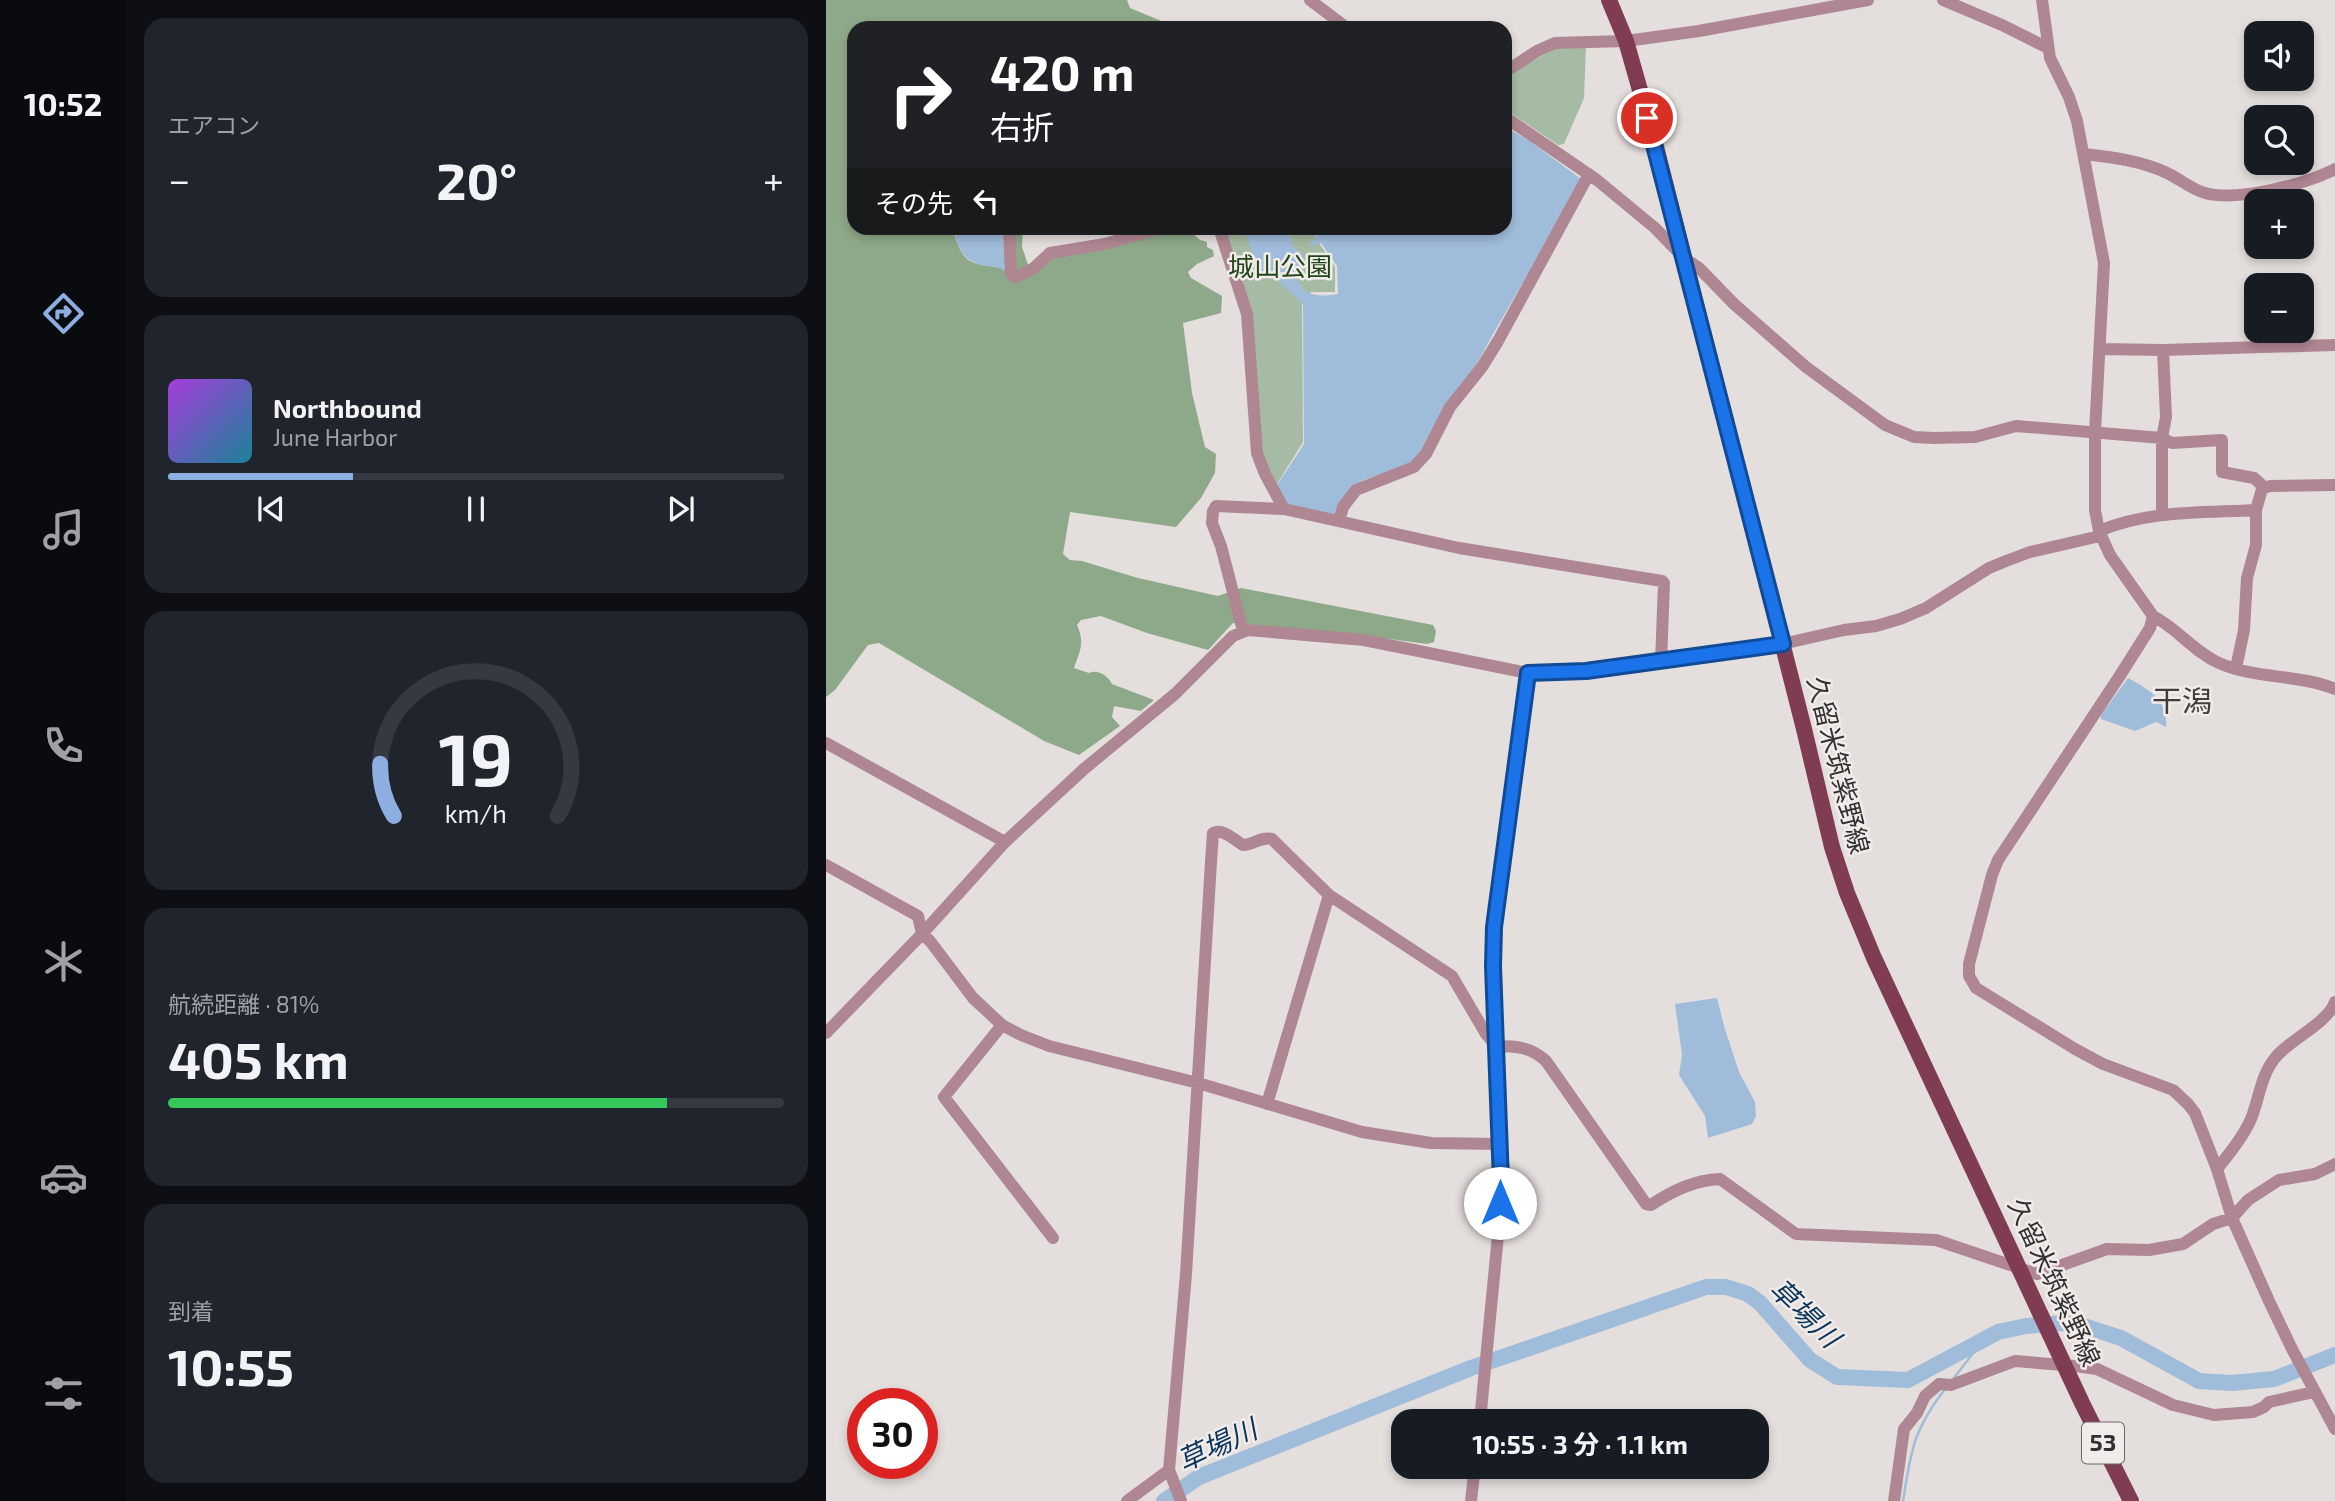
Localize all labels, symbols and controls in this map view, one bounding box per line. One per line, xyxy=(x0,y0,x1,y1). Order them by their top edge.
map controls xyxy=(2244,21,2314,343)
button: sound xyxy=(2244,21,2314,91)
text: 420 m xyxy=(990,42,1134,101)
icon: right xyxy=(875,49,966,140)
text: 10:52 xyxy=(24,84,102,122)
pin xyxy=(1617,88,1677,148)
icon: arrive xyxy=(1628,99,1666,137)
button: search xyxy=(2244,105,2314,175)
text: 右折 xyxy=(990,107,1054,145)
text: エアコン xyxy=(168,111,260,139)
text: 20° xyxy=(436,148,517,210)
text: − xyxy=(168,156,190,202)
text: + xyxy=(763,156,784,202)
icon: left xyxy=(967,182,1005,220)
text: その先 xyxy=(875,187,953,218)
button: + xyxy=(2244,189,2314,259)
park label: 城山公園 xyxy=(1228,250,1332,281)
button: − xyxy=(2244,273,2314,343)
icon: directions xyxy=(39,289,88,338)
text: Northbound xyxy=(273,392,422,423)
text: June Harbor xyxy=(273,423,397,451)
icon: previous xyxy=(252,490,290,528)
icon: pause xyxy=(457,490,495,528)
icon: next xyxy=(662,490,700,528)
icon: music xyxy=(39,505,88,554)
street label: 久留米筑紫野線 xyxy=(1802,673,1877,857)
district label: 干潟 xyxy=(2152,682,2212,718)
text: 19 xyxy=(439,714,513,802)
icon: phone xyxy=(39,721,88,770)
text: km/h xyxy=(445,798,507,828)
icon: climate xyxy=(39,937,88,986)
text: 航続距離 · 81% xyxy=(168,990,319,1018)
text: 405 km xyxy=(168,1027,349,1089)
icon: car xyxy=(39,1153,88,1202)
position arrow xyxy=(1463,1166,1537,1240)
street label: 久留米筑紫野線 xyxy=(2003,1192,2108,1370)
water label: 草場川 xyxy=(1764,1271,1850,1356)
text: 到着 xyxy=(168,1297,214,1325)
text: 10:55 xyxy=(168,1334,294,1396)
icon: filters xyxy=(39,1369,88,1418)
speed limit sign: 30 xyxy=(847,1388,938,1479)
water label: 草場川 xyxy=(1171,1410,1265,1477)
road number: 53 xyxy=(2082,1422,2124,1464)
text: 10:55 · 3 分 · 1.1 km xyxy=(1472,1428,1688,1459)

